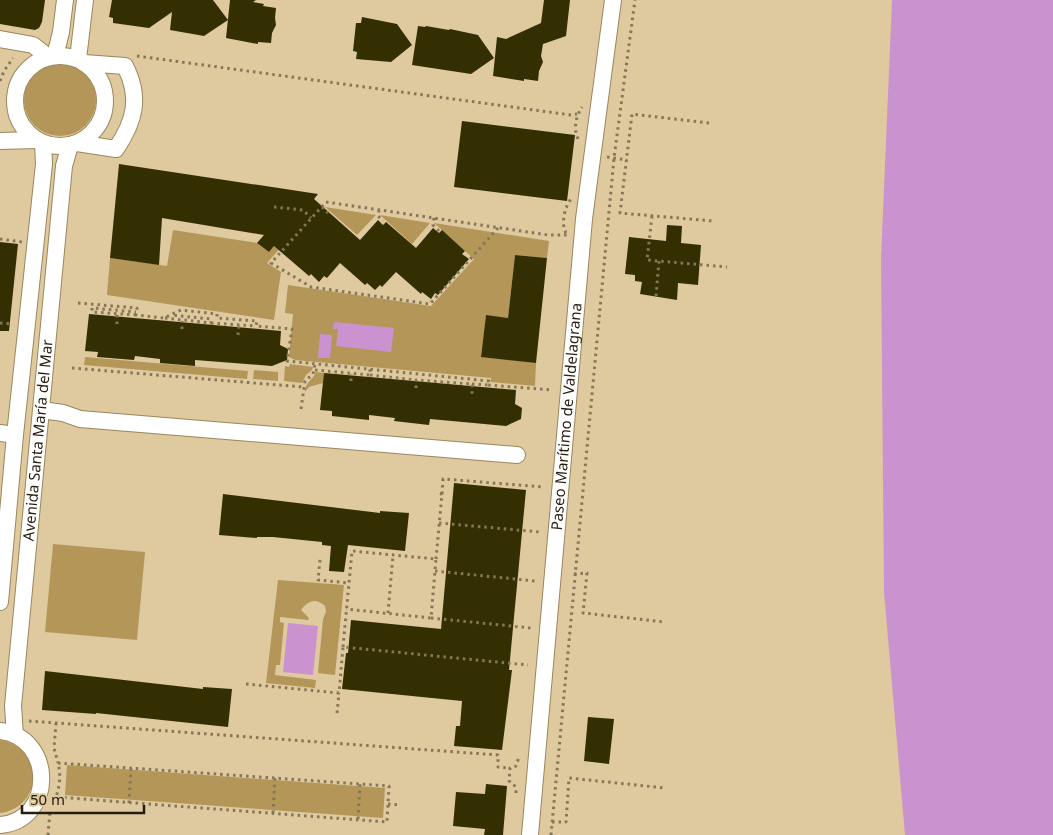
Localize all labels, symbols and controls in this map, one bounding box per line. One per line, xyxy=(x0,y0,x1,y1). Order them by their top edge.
street label: Paseo Marítimo de Valdelagrana xyxy=(546,302,586,531)
street label: Avenida Santa María del Mar xyxy=(18,339,57,542)
scale bar xyxy=(22,782,145,814)
text: 50 m xyxy=(30,789,65,809)

